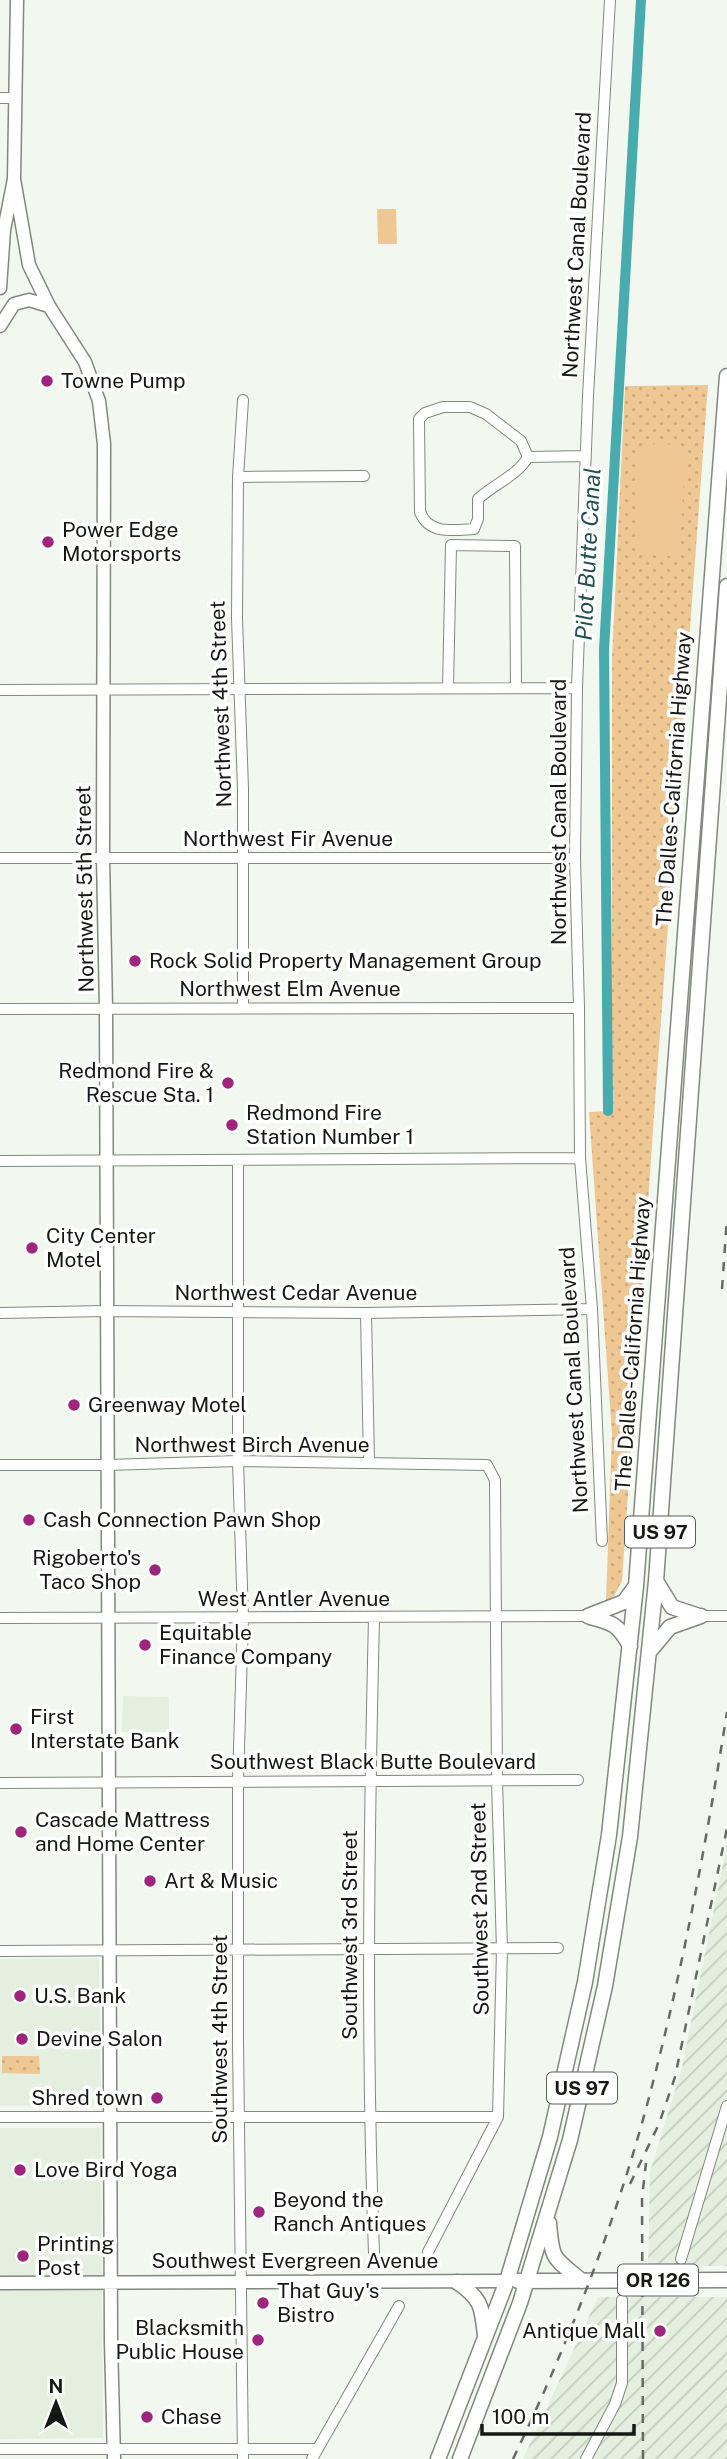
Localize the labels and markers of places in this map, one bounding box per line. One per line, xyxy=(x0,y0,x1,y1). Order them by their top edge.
place label: Towne Pump xyxy=(61,368,185,393)
marker: Towne Pump xyxy=(39,373,55,389)
place label: Power Edge Motorsports xyxy=(62,517,181,566)
marker: Power Edge Motorsports xyxy=(40,534,56,550)
place label: Rock Solid Property Management Group xyxy=(149,948,542,973)
marker: Rock Solid Property Management Group xyxy=(127,953,143,969)
place label: Redmond Fire & Rescue Sta. 1 xyxy=(58,1058,214,1107)
marker: Redmond Fire & Rescue Sta. 1 xyxy=(220,1075,236,1091)
place label: Redmond Fire Station Number 1 xyxy=(246,1100,414,1149)
marker: Redmond Fire Station Number 1 xyxy=(224,1117,240,1133)
place label: City Center Motel xyxy=(46,1223,156,1272)
marker: City Center Motel xyxy=(24,1240,40,1256)
place label: Greenway Motel xyxy=(88,1392,247,1417)
marker: Greenway Motel xyxy=(66,1397,82,1413)
place label: Cash Connection Pawn Shop xyxy=(43,1507,321,1532)
marker: Cash Connection Pawn Shop xyxy=(21,1512,37,1528)
place label: Rigoberto's Taco Shop xyxy=(32,1545,141,1594)
marker: Rigoberto's Taco Shop xyxy=(147,1562,163,1578)
place label: Equitable Finance Company xyxy=(159,1620,332,1669)
marker: Equitable Finance Company xyxy=(137,1637,153,1653)
place label: First Interstate Bank xyxy=(30,1704,180,1753)
marker: First Interstate Bank xyxy=(8,1721,24,1737)
place label: Cascade Mattress and Home Center xyxy=(35,1807,210,1856)
marker: Cascade Mattress and Home Center xyxy=(13,1824,29,1840)
place label: Art & Music xyxy=(164,1868,278,1893)
marker: Art & Music xyxy=(142,1873,158,1889)
place label: U.S. Bank xyxy=(34,1983,126,2008)
marker: U.S. Bank xyxy=(12,1988,28,2004)
place label: Devine Salon xyxy=(36,2026,163,2051)
marker: Devine Salon xyxy=(14,2031,30,2047)
place label: Shred town xyxy=(31,2085,143,2110)
marker: Shred town xyxy=(149,2090,165,2106)
place label: Love Bird Yoga xyxy=(34,2157,177,2182)
marker: Love Bird Yoga xyxy=(12,2162,28,2178)
place label: Beyond the Ranch Antiques xyxy=(273,2187,426,2236)
marker: Beyond the Ranch Antiques xyxy=(251,2204,267,2220)
place label: Printing Post xyxy=(37,2231,114,2280)
marker: Printing Post xyxy=(15,2248,31,2264)
place label: That Guy's Bistro xyxy=(277,2278,379,2327)
marker: That Guy's Bistro xyxy=(255,2295,271,2311)
place label: Blacksmith Public House xyxy=(116,2315,244,2364)
place label: Antique Mall xyxy=(522,2318,646,2343)
marker: Antique Mall xyxy=(652,2323,668,2339)
marker: Blacksmith Public House xyxy=(250,2332,266,2348)
place label: Chase xyxy=(161,2404,222,2429)
marker: Chase xyxy=(139,2409,155,2425)

